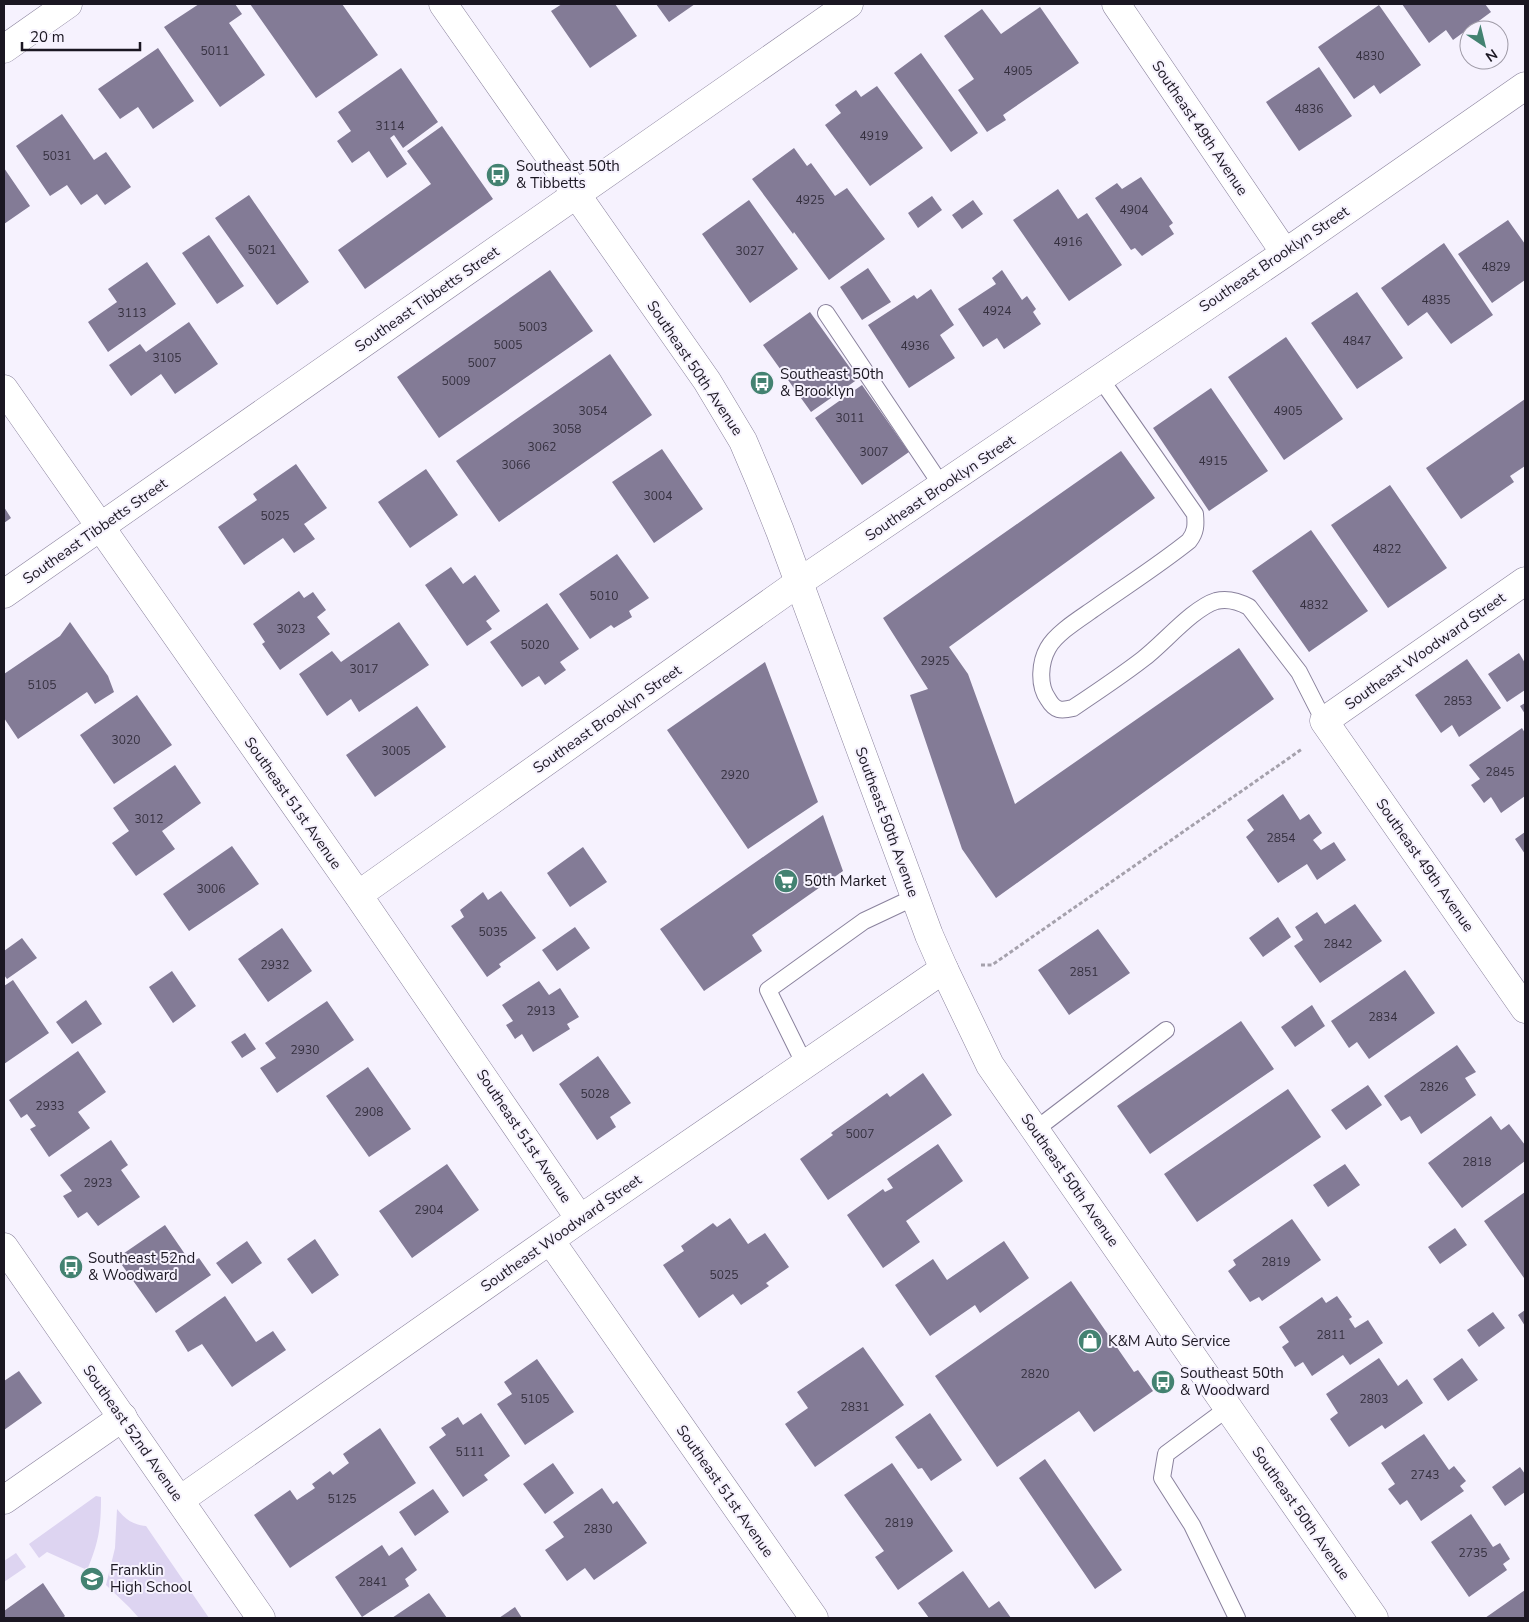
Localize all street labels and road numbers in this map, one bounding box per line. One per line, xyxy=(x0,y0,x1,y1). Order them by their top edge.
street label: Southeast 49th Avenue xyxy=(1147,57,1253,199)
street label: Southeast Brooklyn Street xyxy=(1195,201,1353,317)
street label: Southeast Tibbetts Street xyxy=(351,241,504,357)
street label: Southeast 50th Avenue xyxy=(642,297,748,439)
street label: Southeast Brooklyn Street xyxy=(861,430,1019,546)
street label: Southeast Tibbetts Street xyxy=(19,473,172,589)
street label: Southeast Woodward Street xyxy=(1341,587,1510,714)
street label: Southeast Brooklyn Street xyxy=(529,660,686,778)
street label: Southeast 51st Avenue xyxy=(240,733,346,873)
street label: Southeast 50th Avenue xyxy=(850,744,924,900)
street label: Southeast 49th Avenue xyxy=(1371,794,1479,936)
street label: Southeast 51st Avenue xyxy=(472,1065,576,1207)
street label: Southeast 50th Avenue xyxy=(1016,1109,1124,1251)
street label: Southeast Woodward Street xyxy=(477,1169,646,1296)
street label: Southeast 52nd Avenue xyxy=(78,1361,188,1505)
street label: Southeast 51st Avenue xyxy=(672,1421,778,1561)
street label: Southeast 50th Avenue xyxy=(1247,1442,1355,1584)

